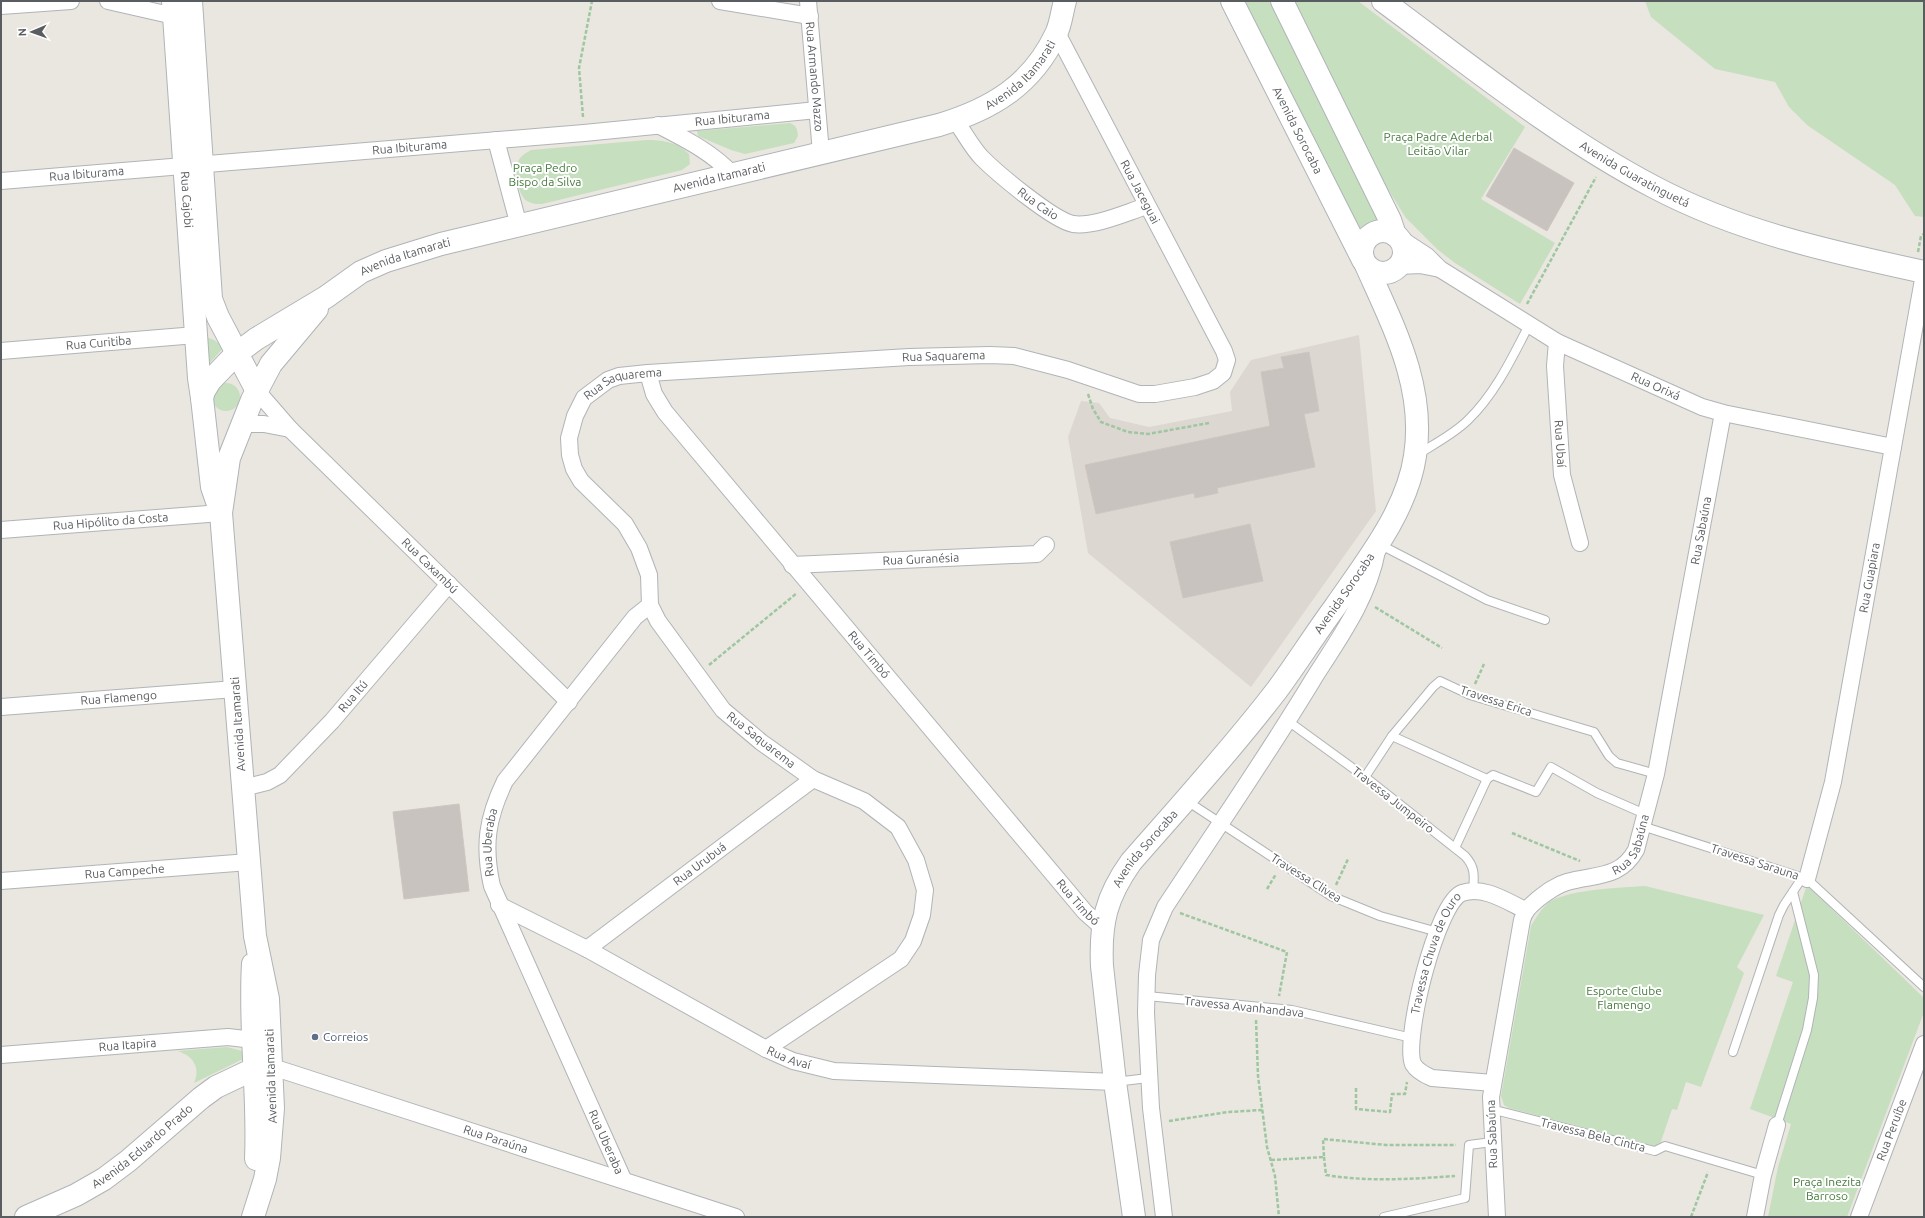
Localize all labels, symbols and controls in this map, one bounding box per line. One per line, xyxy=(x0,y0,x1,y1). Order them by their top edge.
north arrow xyxy=(12,12,52,52)
street label: Rua Armando Mazzo xyxy=(804,21,826,132)
text: N xyxy=(16,28,28,37)
street label: Avenida Itamarati xyxy=(983,38,1058,112)
street label: Avenida Sorocaba xyxy=(1270,85,1325,176)
street label: Rua Ibiturama xyxy=(694,108,770,128)
park label: Praça Padre Aderbal Leitão Vilar xyxy=(1384,130,1492,157)
street label: Rua Ibiturama xyxy=(372,137,448,156)
street label: Avenida Guaratinguetá xyxy=(1578,138,1692,209)
street label: Rua Jaceguai xyxy=(1118,158,1163,226)
street label: Avenida Itamarati xyxy=(671,160,767,194)
park label: Praça Pedro Bispo da Silva xyxy=(509,161,581,188)
street label: Rua Ibiturama xyxy=(49,164,125,183)
street label: Rua Cajobi xyxy=(179,171,196,228)
street label: Rua Caio xyxy=(1015,185,1061,222)
street label: Avenida Itamarati xyxy=(358,235,452,278)
street label: Rua Curitiba xyxy=(65,333,132,352)
street label: Rua Saquarema xyxy=(902,348,986,363)
street label: Rua Saquarema xyxy=(581,365,662,402)
street label: Rua Orixá xyxy=(1629,369,1682,402)
street label: Rua Ubaí xyxy=(1552,420,1569,469)
street label: Rua Sabaúna xyxy=(1688,495,1713,565)
street label: Rua Hipólito da Costa xyxy=(52,510,169,532)
street label: Rua Caxambú xyxy=(399,535,461,596)
street label: Rua Guapiara xyxy=(1856,541,1882,614)
street label: Avenida Sorocaba xyxy=(1311,550,1377,636)
street label: Rua Guranésia xyxy=(882,551,959,567)
street label: Rua Timbó xyxy=(846,628,893,681)
street label: Avenida Itamarati xyxy=(228,676,247,772)
street label: Rua Itú xyxy=(335,677,370,715)
street label: Travessa Erica xyxy=(1459,683,1534,718)
street label: Rua Flamengo xyxy=(80,688,157,707)
street label: Rua Saquarema xyxy=(724,709,798,770)
street label: Travessa Jumpeiro xyxy=(1350,764,1437,836)
street label: Rua Uberaba xyxy=(480,807,499,878)
street label: Avenida Sorocaba xyxy=(1110,807,1180,889)
street label: Rua Sabaúna xyxy=(1610,813,1651,877)
street label: Rua Urubuá xyxy=(670,840,728,888)
street label: Travessa Sarauna xyxy=(1709,841,1801,882)
street label: Travessa Clivea xyxy=(1269,851,1344,904)
street label: Rua Campeche xyxy=(84,861,165,881)
street label: Rua Timbó xyxy=(1054,876,1102,928)
street label: Travessa Chuva de Ouro xyxy=(1408,889,1463,1015)
park label: Esporte Clube Flamengo xyxy=(1586,984,1662,1011)
street label: Travessa Avanhandava xyxy=(1184,994,1305,1019)
street label: Avenida Itamarati xyxy=(262,1028,279,1124)
place label: Correios xyxy=(323,1030,368,1043)
marker: Correios xyxy=(310,1032,320,1042)
street label: Rua Itapira xyxy=(98,1036,157,1053)
street label: Rua Avaí xyxy=(765,1043,813,1071)
street label: Rua Peruíbe xyxy=(1874,1097,1909,1162)
street label: Rua Sabaúna xyxy=(1484,1099,1499,1169)
street label: Avenida Eduardo Prado xyxy=(89,1101,195,1191)
street label: Rua Uberaba xyxy=(586,1108,626,1176)
street label: Travessa Bela Cintra xyxy=(1539,1115,1647,1154)
street label: Rua Paraúna xyxy=(462,1122,530,1155)
park label: Praça Inezita Barroso xyxy=(1793,1175,1861,1202)

